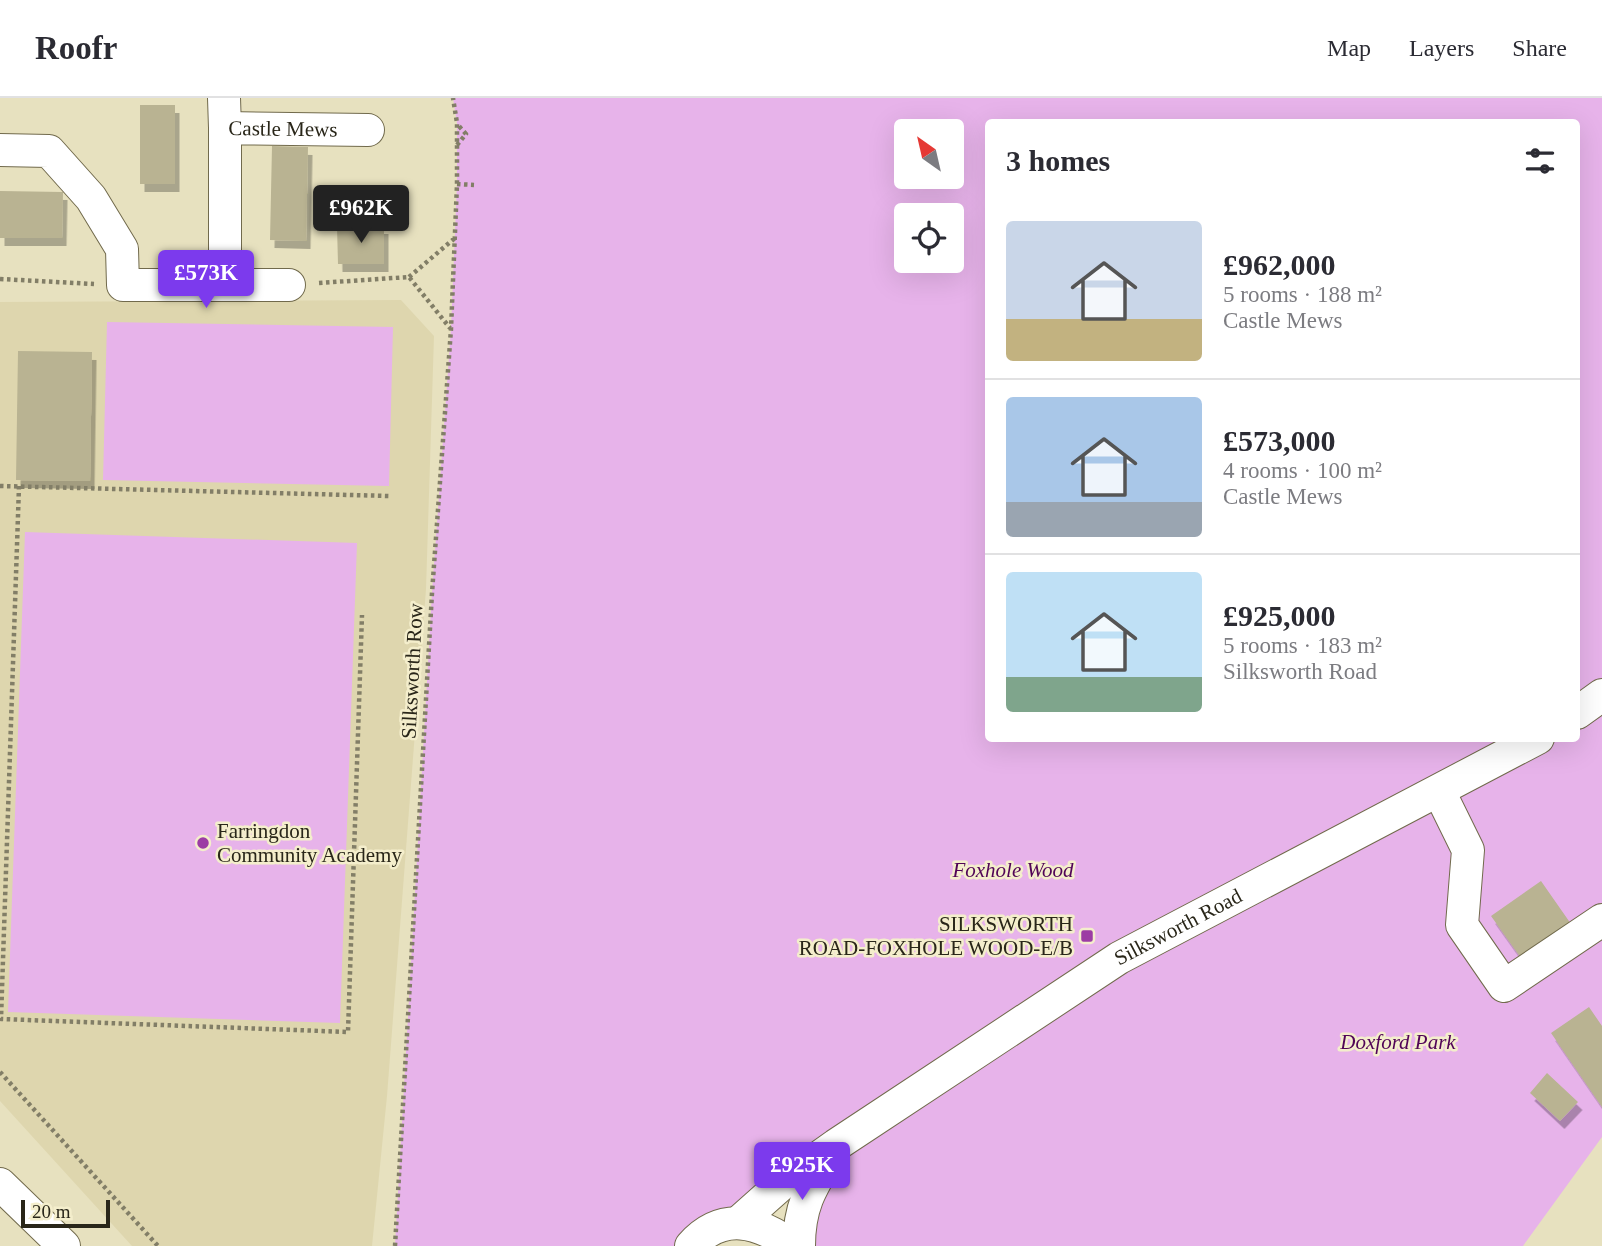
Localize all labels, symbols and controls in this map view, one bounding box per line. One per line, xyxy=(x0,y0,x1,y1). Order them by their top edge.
text: Roofr xyxy=(35,30,117,66)
text: Map xyxy=(1327,35,1371,61)
text: Layers xyxy=(1409,35,1474,61)
text: Share xyxy=(1512,35,1567,61)
street label: Castle Mews xyxy=(228,116,338,142)
north arrow xyxy=(894,119,964,189)
map controls xyxy=(894,119,964,273)
icon: filters xyxy=(1521,142,1559,180)
text: 3 homes xyxy=(1006,144,1110,177)
pin: £962K xyxy=(312,186,410,245)
text: £962K xyxy=(329,195,393,220)
button: locate xyxy=(894,203,964,273)
text: £962,000 xyxy=(1223,248,1336,281)
icon: home xyxy=(1062,249,1146,333)
pin: £573K xyxy=(157,250,255,310)
text: £573K xyxy=(174,260,238,285)
text: 5 rooms · 188 m² xyxy=(1223,282,1382,307)
text: Castle Mews xyxy=(1223,308,1342,333)
text: £573,000 xyxy=(1223,424,1336,457)
icon: home xyxy=(1062,425,1146,509)
text: 4 rooms · 100 m² xyxy=(1223,458,1382,483)
text: Castle Mews xyxy=(1223,484,1342,509)
text: £925,000 xyxy=(1223,599,1336,632)
icon: home xyxy=(1062,600,1146,684)
street label: Silksworth Row xyxy=(396,602,428,740)
text: 5 rooms · 183 m² xyxy=(1223,633,1382,658)
text: Silksworth Road xyxy=(1223,659,1377,684)
place label: Farringdon Community Academy xyxy=(217,819,402,867)
marker: Farringdon Community Academy xyxy=(195,835,211,851)
park label: Foxhole Wood xyxy=(951,858,1074,882)
street label: Silksworth Road xyxy=(1110,883,1246,970)
place label: SILKSWORTH ROAD-FOXHOLE WOOD-E/B xyxy=(799,912,1073,960)
marker: SILKSWORTH ROAD-FOXHOLE WOOD-E/B xyxy=(1079,928,1095,944)
park label: Doxford Park xyxy=(1339,1030,1456,1054)
pin: £925K xyxy=(753,1142,851,1202)
text: £925K xyxy=(770,1152,834,1177)
scale bar xyxy=(21,1197,110,1229)
text: 20 m xyxy=(32,1201,71,1222)

